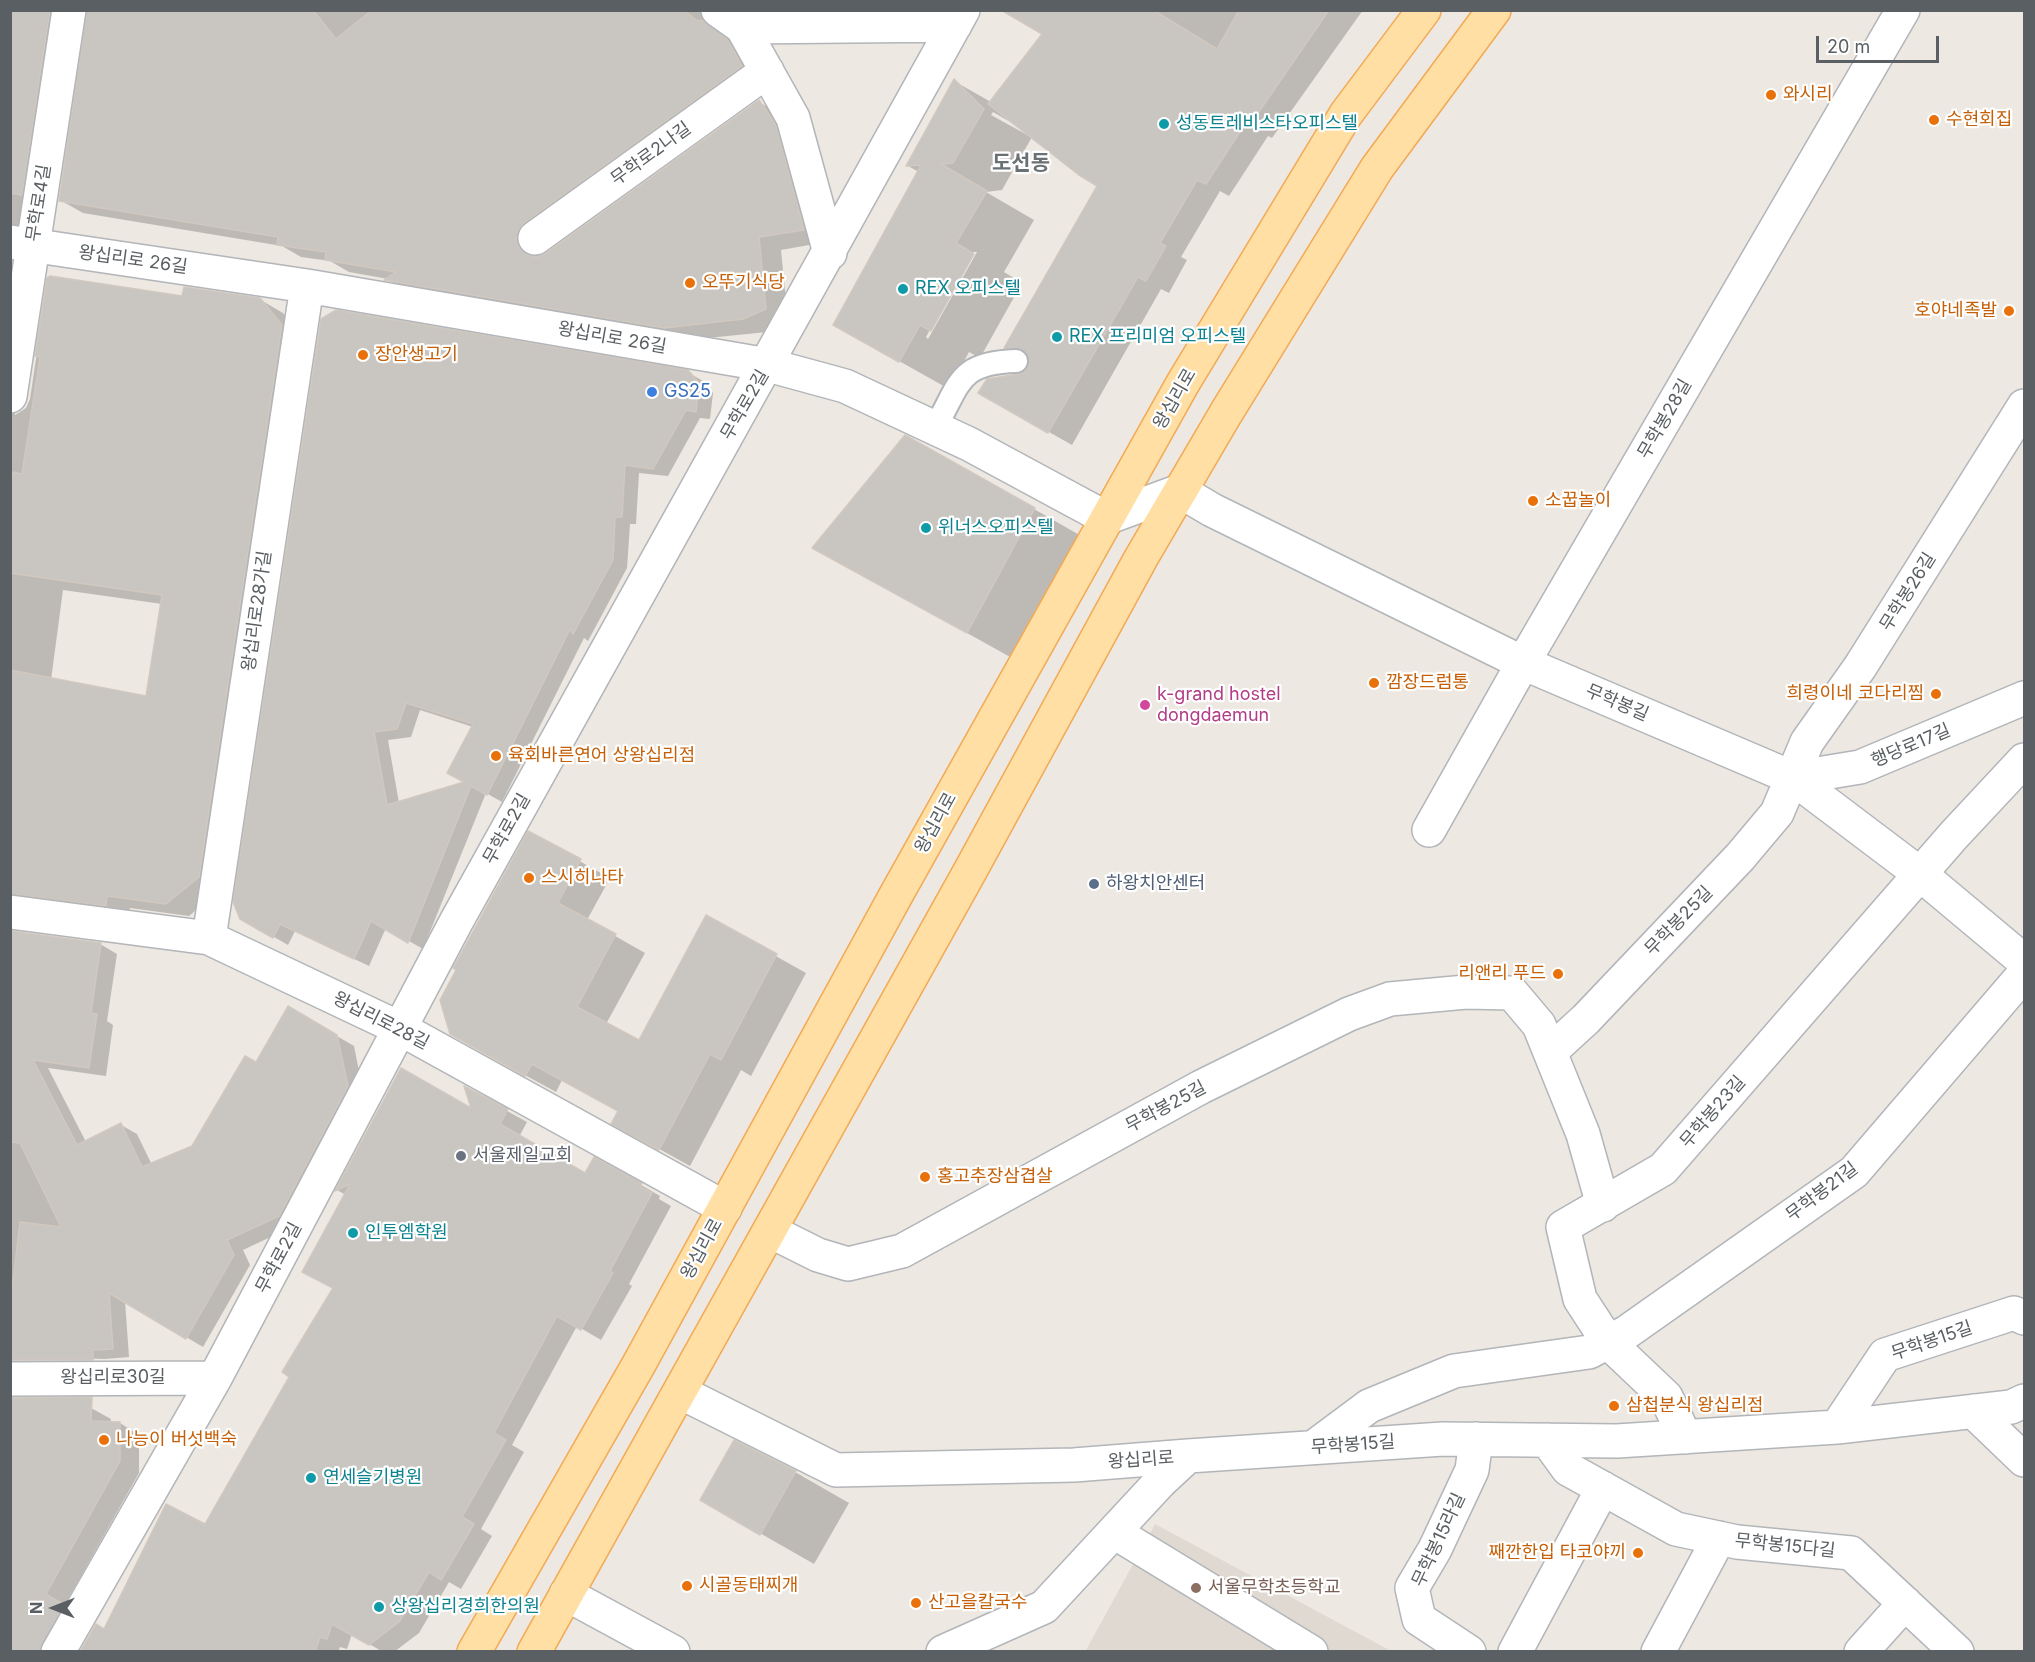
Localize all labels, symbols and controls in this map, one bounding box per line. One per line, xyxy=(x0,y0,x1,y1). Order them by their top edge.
scale bar xyxy=(1819,24,1942,62)
text: 20 m xyxy=(1827,36,1870,57)
place label: 와시리 xyxy=(1783,84,1833,106)
marker: 와시리 xyxy=(1764,88,1778,102)
place label: 수현회집 xyxy=(1946,109,2012,131)
place label: 성동트레비스타오피스텔 xyxy=(1176,113,1358,135)
marker: 수현회집 xyxy=(1927,113,1941,127)
marker: 성동트레비스타오피스텔 xyxy=(1157,117,1171,131)
street label: 무학로2나길 xyxy=(607,118,695,190)
district label: 도선동 xyxy=(992,151,1050,177)
street label: 무학로4길 xyxy=(22,163,56,243)
street label: 왕십리로 26길 xyxy=(77,242,189,278)
place label: 오뚜기식당 xyxy=(702,272,785,294)
marker: 오뚜기식당 xyxy=(683,276,697,290)
place label: REX 오피스텔 xyxy=(915,278,1021,300)
marker: REX 오피스텔 xyxy=(896,282,910,296)
place label: 호야네족발 xyxy=(1914,300,1997,322)
marker: 호야네족발 xyxy=(2002,304,2016,318)
street label: 왕십리로 26길 xyxy=(556,318,668,358)
place label: REX 프리미엄 오피스텔 xyxy=(1069,326,1246,348)
marker: REX 프리미엄 오피스텔 xyxy=(1050,330,1064,344)
place label: 장안생고기 xyxy=(375,344,458,366)
marker: 장안생고기 xyxy=(356,348,370,362)
street label: 왕십리로 xyxy=(1149,365,1201,433)
street label: 무학로2길 xyxy=(716,366,774,444)
street label: 무학봉28길 xyxy=(1634,375,1696,463)
place label: GS25 xyxy=(664,381,711,403)
marker: GS25 xyxy=(645,385,659,399)
place label: 소꿉놀이 xyxy=(1545,490,1611,512)
marker: 소꿉놀이 xyxy=(1526,494,1540,508)
place label: 위너스오피스텔 xyxy=(938,517,1054,539)
marker: 위너스오피스텔 xyxy=(919,521,933,535)
street label: 왕십리로28가길 xyxy=(238,549,276,673)
street label: 무학봉26길 xyxy=(1875,549,1941,635)
place label: 깜장드럼통 xyxy=(1386,672,1469,694)
marker: 깜장드럼통 xyxy=(1367,676,1381,690)
street label: 무학봉길 xyxy=(1582,680,1652,726)
place label: 희령이네 코다리찜 xyxy=(1786,683,1924,705)
place label: k-grand hostel dongdaemun xyxy=(1157,684,1280,726)
marker: 희령이네 코다리찜 xyxy=(1929,687,1943,701)
marker: k-grand hostel dongdaemun xyxy=(1138,698,1152,712)
street label: 행당로17길 xyxy=(1868,720,1954,772)
place label: 육회바른연어 상왕십리점 xyxy=(508,745,695,767)
marker: 육회바른연어 상왕십리점 xyxy=(489,749,503,763)
street label: 왕십리로 xyxy=(910,789,962,857)
street label: 무학로2길 xyxy=(479,790,535,868)
place label: 스시히나타 xyxy=(541,867,624,889)
marker: 스시히나타 xyxy=(522,871,536,885)
place label: 하왕치안센터 xyxy=(1106,873,1205,895)
marker: 하왕치안센터 xyxy=(1087,877,1101,891)
street label: 무학봉25길 xyxy=(1641,882,1717,960)
place label: 리앤리 푸드 xyxy=(1458,963,1546,985)
marker: 리앤리 푸드 xyxy=(1551,967,1565,981)
street label: 왕십리로28길 xyxy=(329,988,433,1054)
street label: 무학봉23길 xyxy=(1676,1072,1750,1152)
street label: 무학봉25길 xyxy=(1122,1077,1210,1137)
place label: 서울제일교회 xyxy=(473,1145,572,1167)
marker: 서울제일교회 xyxy=(454,1149,468,1163)
street label: 무학봉21길 xyxy=(1782,1158,1862,1226)
place label: 홍고추장삼겹살 xyxy=(937,1166,1053,1188)
marker: 홍고추장삼겹살 xyxy=(918,1170,932,1184)
street label: 왕십리로 xyxy=(676,1215,728,1283)
street label: 무학로2길 xyxy=(251,1219,307,1297)
place label: 인투엠학원 xyxy=(365,1222,448,1244)
marker: 인투엠학원 xyxy=(346,1226,360,1240)
street label: 무학봉15길 xyxy=(1889,1317,1975,1365)
street label: 왕십리로30길 xyxy=(60,1367,166,1389)
place label: 삼첩분식 왕십리점 xyxy=(1626,1395,1764,1417)
marker: 삼첩분식 왕십리점 xyxy=(1607,1399,1621,1413)
place label: 나능이 버섯백숙 xyxy=(116,1429,237,1451)
street label: 무학봉15길 xyxy=(1310,1431,1396,1459)
marker: 나능이 버섯백숙 xyxy=(97,1433,111,1447)
street label: 왕십리로 xyxy=(1107,1447,1175,1473)
place label: 연세슬기병원 xyxy=(323,1467,422,1489)
marker: 연세슬기병원 xyxy=(304,1471,318,1485)
street label: 무학봉15라길 xyxy=(1408,1490,1470,1590)
street label: 무학봉15다길 xyxy=(1734,1530,1836,1562)
place label: 째깐한입 타코야끼 xyxy=(1488,1542,1626,1564)
marker: 째깐한입 타코야끼 xyxy=(1631,1546,1645,1560)
place label: 시골동태찌개 xyxy=(699,1575,798,1597)
place label: 서울무학초등학교 xyxy=(1208,1577,1340,1599)
north arrow xyxy=(24,1578,84,1638)
marker: 시골동태찌개 xyxy=(680,1579,694,1593)
marker: 서울무학초등학교 xyxy=(1189,1581,1203,1595)
place label: 산고을칼국수 xyxy=(928,1592,1027,1614)
place label: 상왕십리경희한의원 xyxy=(391,1596,540,1618)
marker: 산고을칼국수 xyxy=(909,1596,923,1610)
marker: 상왕십리경희한의원 xyxy=(372,1600,386,1614)
text: N xyxy=(26,1602,46,1614)

